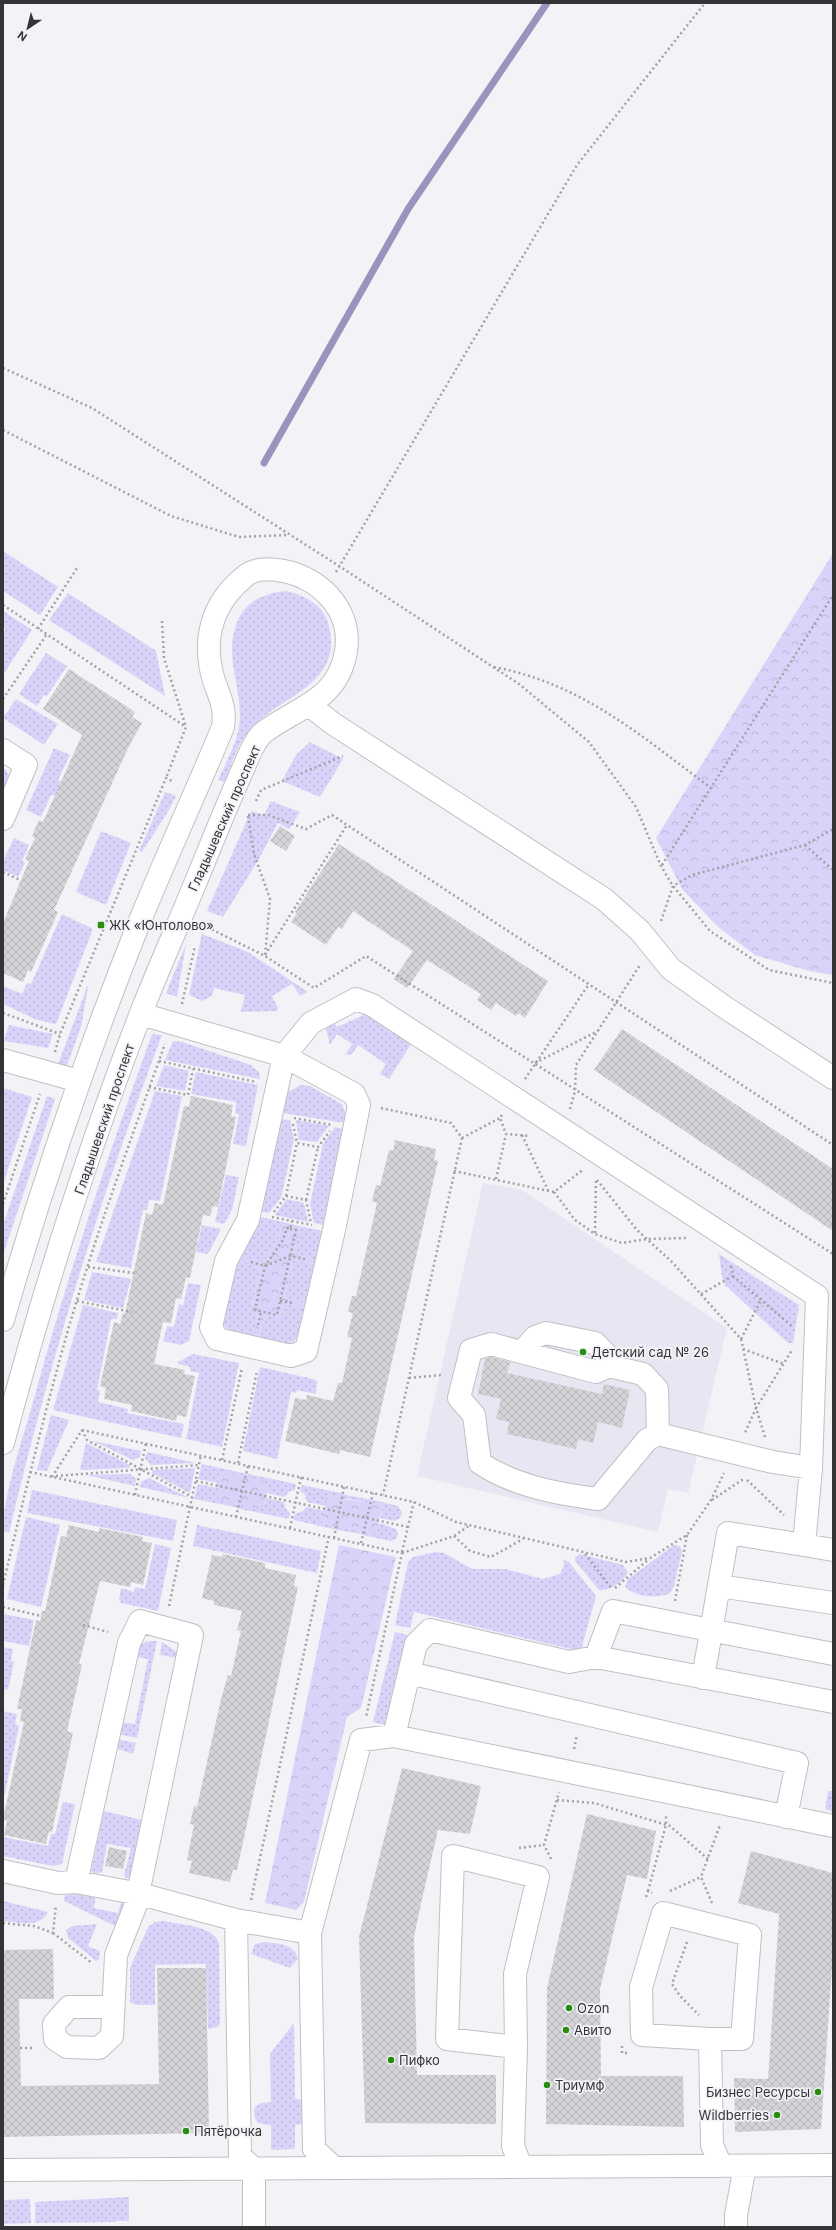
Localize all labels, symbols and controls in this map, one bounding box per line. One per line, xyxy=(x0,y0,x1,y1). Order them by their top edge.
north arrow xyxy=(8,8,48,48)
text: N xyxy=(15,28,30,44)
street label: Гладышевский проспект xyxy=(184,742,264,894)
place label: ЖК «Юнтолово» xyxy=(109,917,214,933)
marker: ЖК «Юнтолово» xyxy=(96,920,106,930)
street label: Гладышевский проспект xyxy=(71,1042,137,1196)
place label: Детский сад № 26 xyxy=(591,1344,709,1360)
marker: Детский сад № 26 xyxy=(578,1347,588,1357)
place label: Ozon xyxy=(577,2000,609,2016)
marker: Ozon xyxy=(564,2003,574,2013)
place label: Авито xyxy=(574,2022,612,2038)
marker: Авито xyxy=(561,2025,571,2035)
place label: Пифко xyxy=(399,2052,440,2068)
marker: Пифко xyxy=(386,2055,396,2065)
place label: Триумф xyxy=(555,2077,604,2093)
marker: Триумф xyxy=(542,2080,552,2090)
place label: Бизнес Ресурсы xyxy=(706,2084,810,2100)
marker: Бизнес Ресурсы xyxy=(813,2087,823,2097)
place label: Wildberries xyxy=(699,2107,769,2123)
marker: Wildberries xyxy=(772,2110,782,2120)
place label: Пятёрочка xyxy=(194,2123,262,2139)
marker: Пятёрочка xyxy=(181,2126,191,2136)

